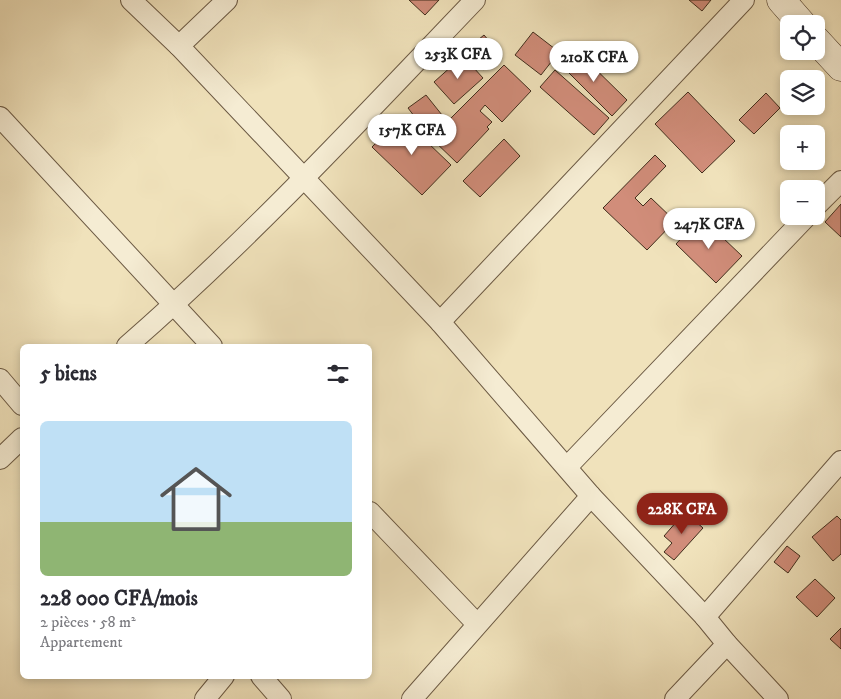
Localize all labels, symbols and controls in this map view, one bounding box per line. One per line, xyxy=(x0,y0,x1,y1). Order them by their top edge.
map controls xyxy=(780,15,825,225)
button: locate xyxy=(780,15,825,60)
pin: 253K CFA xyxy=(406,38,510,80)
pin: 210K CFA xyxy=(542,41,646,83)
text: 253K CFA xyxy=(425,44,491,64)
text: 210K CFA xyxy=(560,47,628,67)
button: layers xyxy=(780,70,825,115)
pin: 157K CFA xyxy=(360,114,464,156)
text: 157K CFA xyxy=(378,120,446,140)
button: + xyxy=(780,125,825,170)
button: − xyxy=(780,180,825,225)
pin: 247K CFA xyxy=(657,208,761,250)
text: 247K CFA xyxy=(674,214,744,234)
icon: filters xyxy=(324,360,352,388)
text: 5 biens xyxy=(40,361,97,387)
icon: home xyxy=(151,454,241,544)
pin: 228K CFA xyxy=(630,492,734,535)
text: 228K CFA xyxy=(648,499,716,519)
text: 228 000 CFA/mois xyxy=(40,586,198,612)
text: 2 pièces · 58 m² xyxy=(40,612,136,632)
text: Appartement xyxy=(40,632,123,652)

